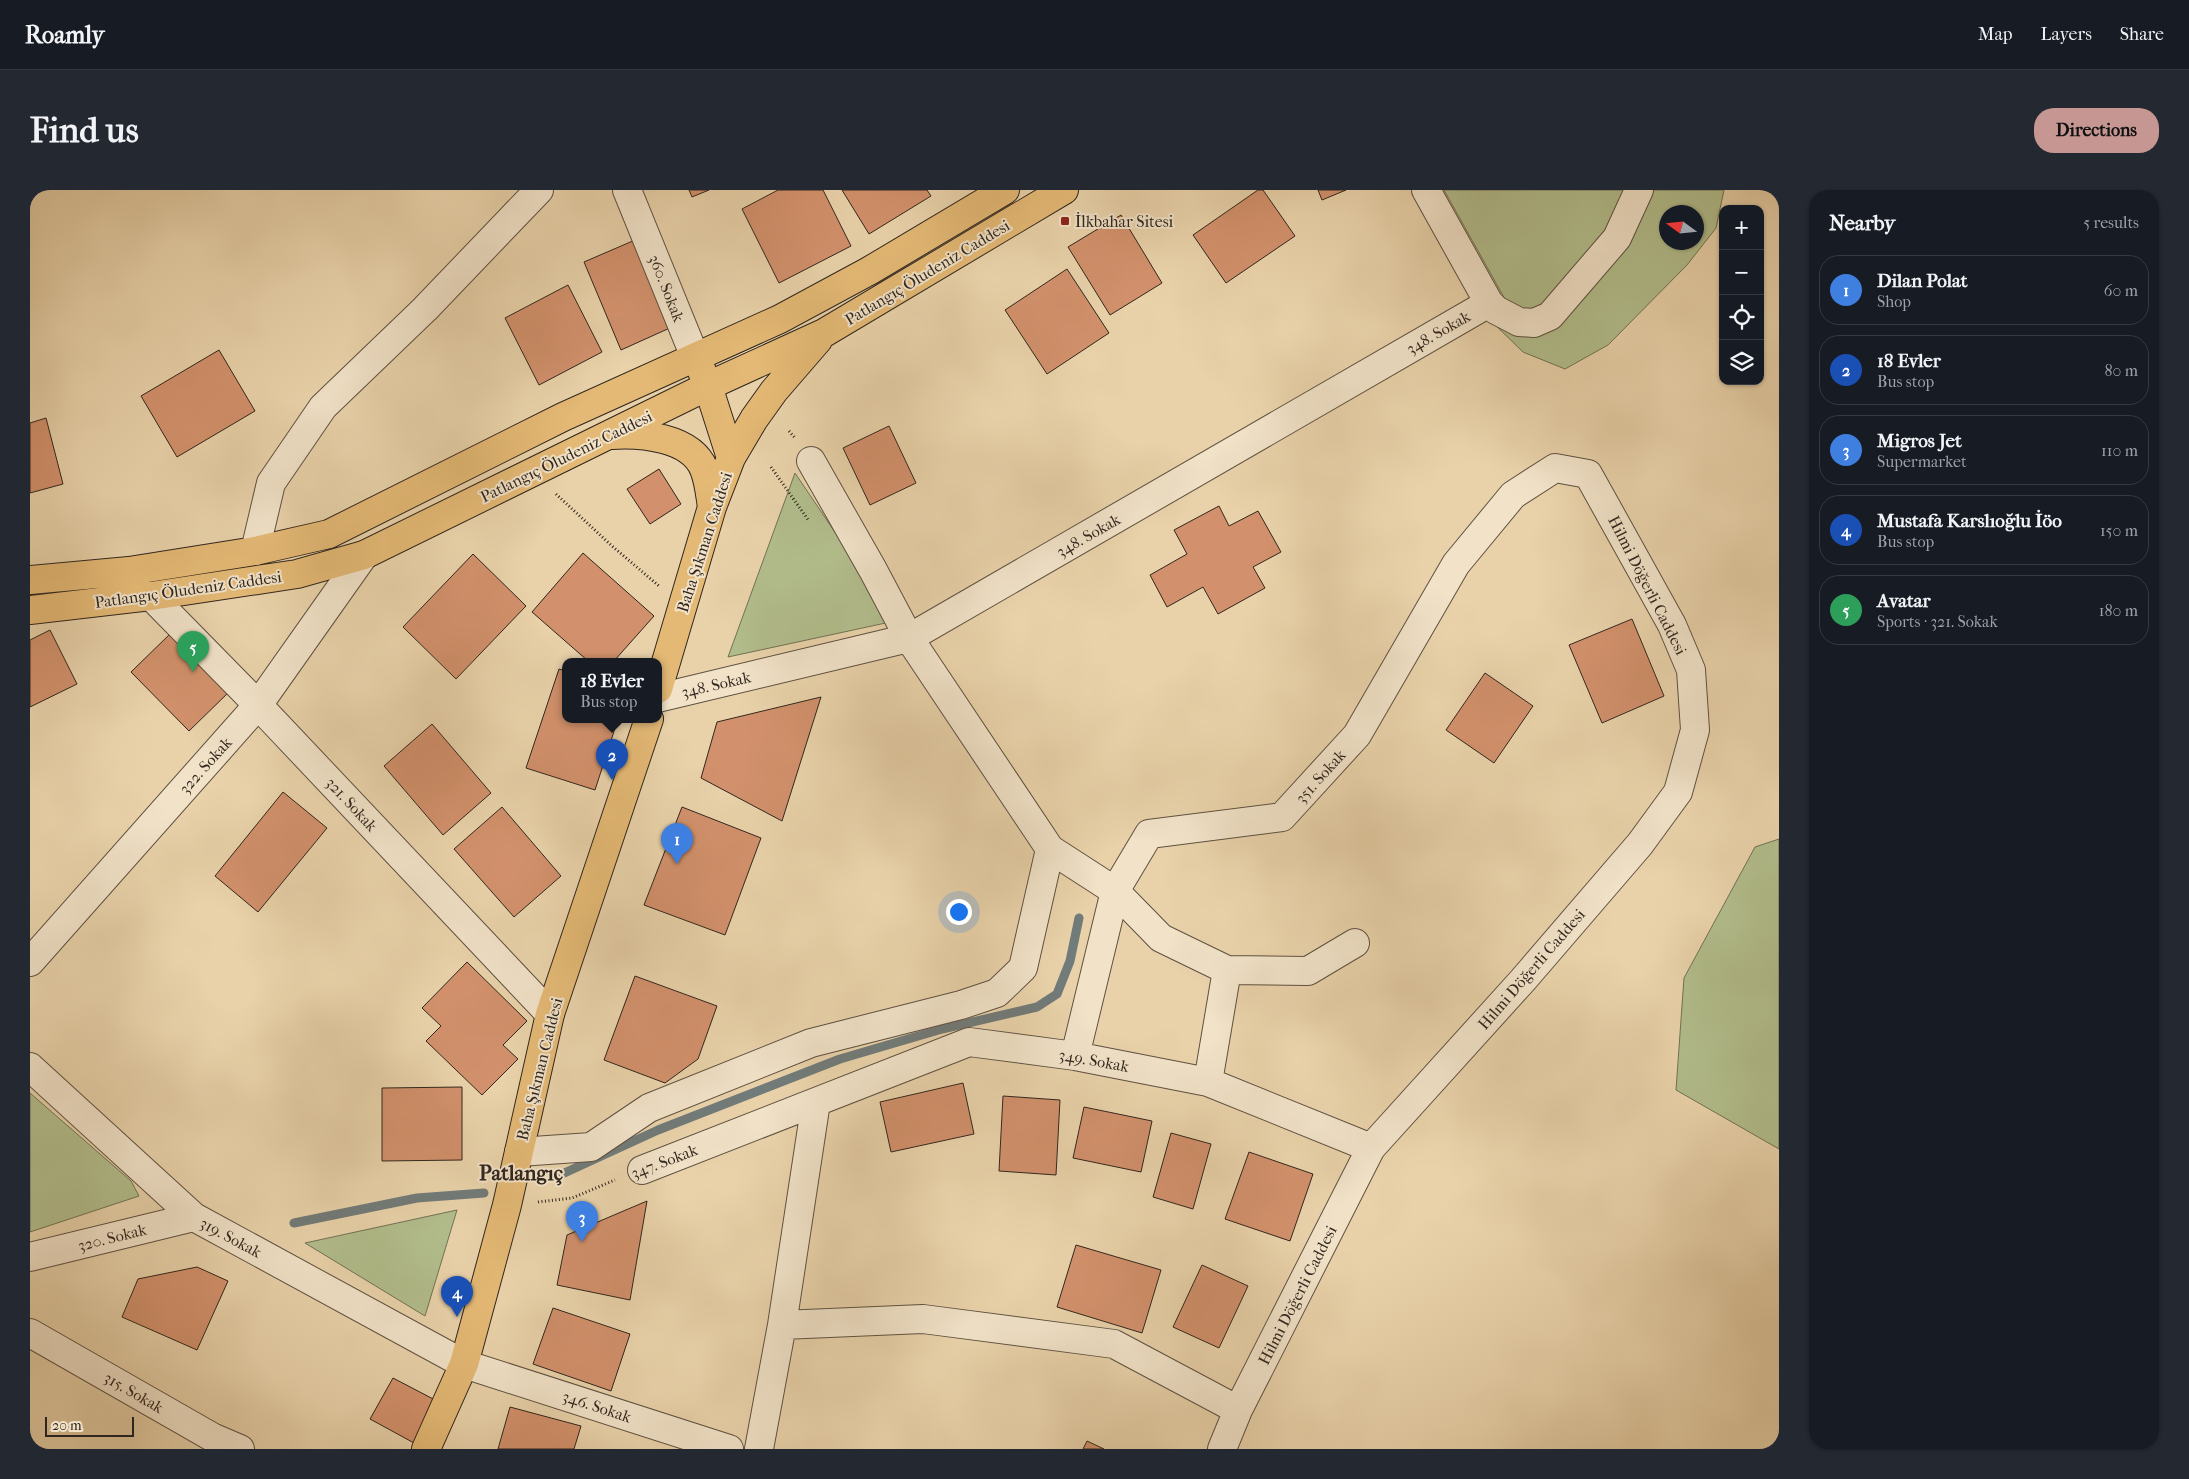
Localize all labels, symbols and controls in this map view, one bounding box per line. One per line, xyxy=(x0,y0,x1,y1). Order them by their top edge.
text: Roamly xyxy=(25,21,104,49)
text: Map xyxy=(1978,24,2012,45)
text: Layers xyxy=(2040,24,2092,45)
text: Share xyxy=(2120,24,2164,45)
button: Directions xyxy=(2034,108,2159,153)
text: Find us xyxy=(30,110,139,151)
north arrow xyxy=(1659,205,1704,250)
map controls xyxy=(1719,205,1764,385)
button: + xyxy=(1719,205,1764,250)
text: Nearby xyxy=(1829,211,1895,235)
place label: İlkbahar Sitesi xyxy=(1075,212,1174,231)
text: 5 results xyxy=(2083,213,2139,232)
marker: İlkbahar Sitesi xyxy=(1059,215,1071,227)
street label: Patlangıç Öludeniz Caddesi xyxy=(841,216,1013,329)
button: − xyxy=(1719,250,1764,295)
street label: 360. Sokak xyxy=(644,252,689,325)
text: Dilan Polat xyxy=(1877,270,1968,292)
text: 1 xyxy=(1843,281,1849,300)
text: 60 m xyxy=(2104,281,2138,300)
text: Shop xyxy=(1877,292,1911,311)
button: locate xyxy=(1719,295,1764,340)
street label: 348. Sokak xyxy=(1403,306,1474,358)
button: layers xyxy=(1719,340,1764,385)
text: 18 Evler xyxy=(1877,350,1941,372)
text: 2 xyxy=(1842,361,1850,380)
text: 80 m xyxy=(2104,361,2138,380)
text: Bus stop xyxy=(1877,372,1934,391)
street label: Patlangıç Öludeniz Caddesi xyxy=(477,406,655,506)
text: Migros Jet xyxy=(1877,430,1962,452)
text: 3 xyxy=(1843,441,1849,460)
text: 110 m xyxy=(2101,441,2138,460)
text: Supermarket xyxy=(1877,452,1967,471)
street label: Baha Şıkman Caddesi xyxy=(673,469,736,615)
street label: 348. Sokak xyxy=(1053,509,1124,561)
text: Mustafa Karslıoğlu İöo xyxy=(1877,510,2062,532)
street label: Hilmi Döğerli Caddesi xyxy=(1604,513,1691,658)
text: 4 xyxy=(1841,521,1851,540)
text: 150 m xyxy=(2100,521,2138,540)
text: Bus stop xyxy=(1877,532,1934,551)
street label: Patlangıç Öludeniz Caddesi xyxy=(93,567,283,612)
text: Avatar xyxy=(1877,590,1931,612)
text: 5 xyxy=(1843,601,1849,620)
text: 180 m xyxy=(2099,601,2138,620)
text: Sports · 321. Sokak xyxy=(1877,612,1998,631)
pin: 5 xyxy=(177,631,209,672)
popup xyxy=(562,658,662,723)
street label: 348. Sokak xyxy=(680,667,753,702)
text: 18 Evler xyxy=(580,670,644,692)
text: Bus stop xyxy=(580,692,637,711)
street label: 322. Sokak xyxy=(175,733,236,798)
pin: 2 xyxy=(596,739,628,780)
street label: 351. Sokak xyxy=(1291,745,1350,807)
street label: 321. Sokak xyxy=(322,773,382,836)
pin: 1 xyxy=(661,823,693,864)
your location xyxy=(946,899,972,925)
street label: Hilmi Döğerli Caddesi xyxy=(1474,905,1589,1033)
street label: Baha Şıkman Caddesi xyxy=(513,996,566,1142)
street label: 349. Sokak xyxy=(1057,1045,1131,1076)
street label: 347. Sokak xyxy=(628,1140,701,1183)
district label: Patlangıç xyxy=(479,1161,563,1186)
pin: 3 xyxy=(566,1201,598,1242)
street label: 319. Sokak xyxy=(197,1213,266,1262)
street label: 320. Sokak xyxy=(76,1220,149,1255)
street label: Hilmi Döğerli Caddesi xyxy=(1254,1222,1341,1368)
pin: 4 xyxy=(441,1276,473,1317)
street label: 315. Sokak xyxy=(101,1368,168,1417)
street label: 346. Sokak xyxy=(560,1386,634,1427)
scale bar xyxy=(45,1414,134,1437)
text: 20 m xyxy=(52,1417,82,1434)

